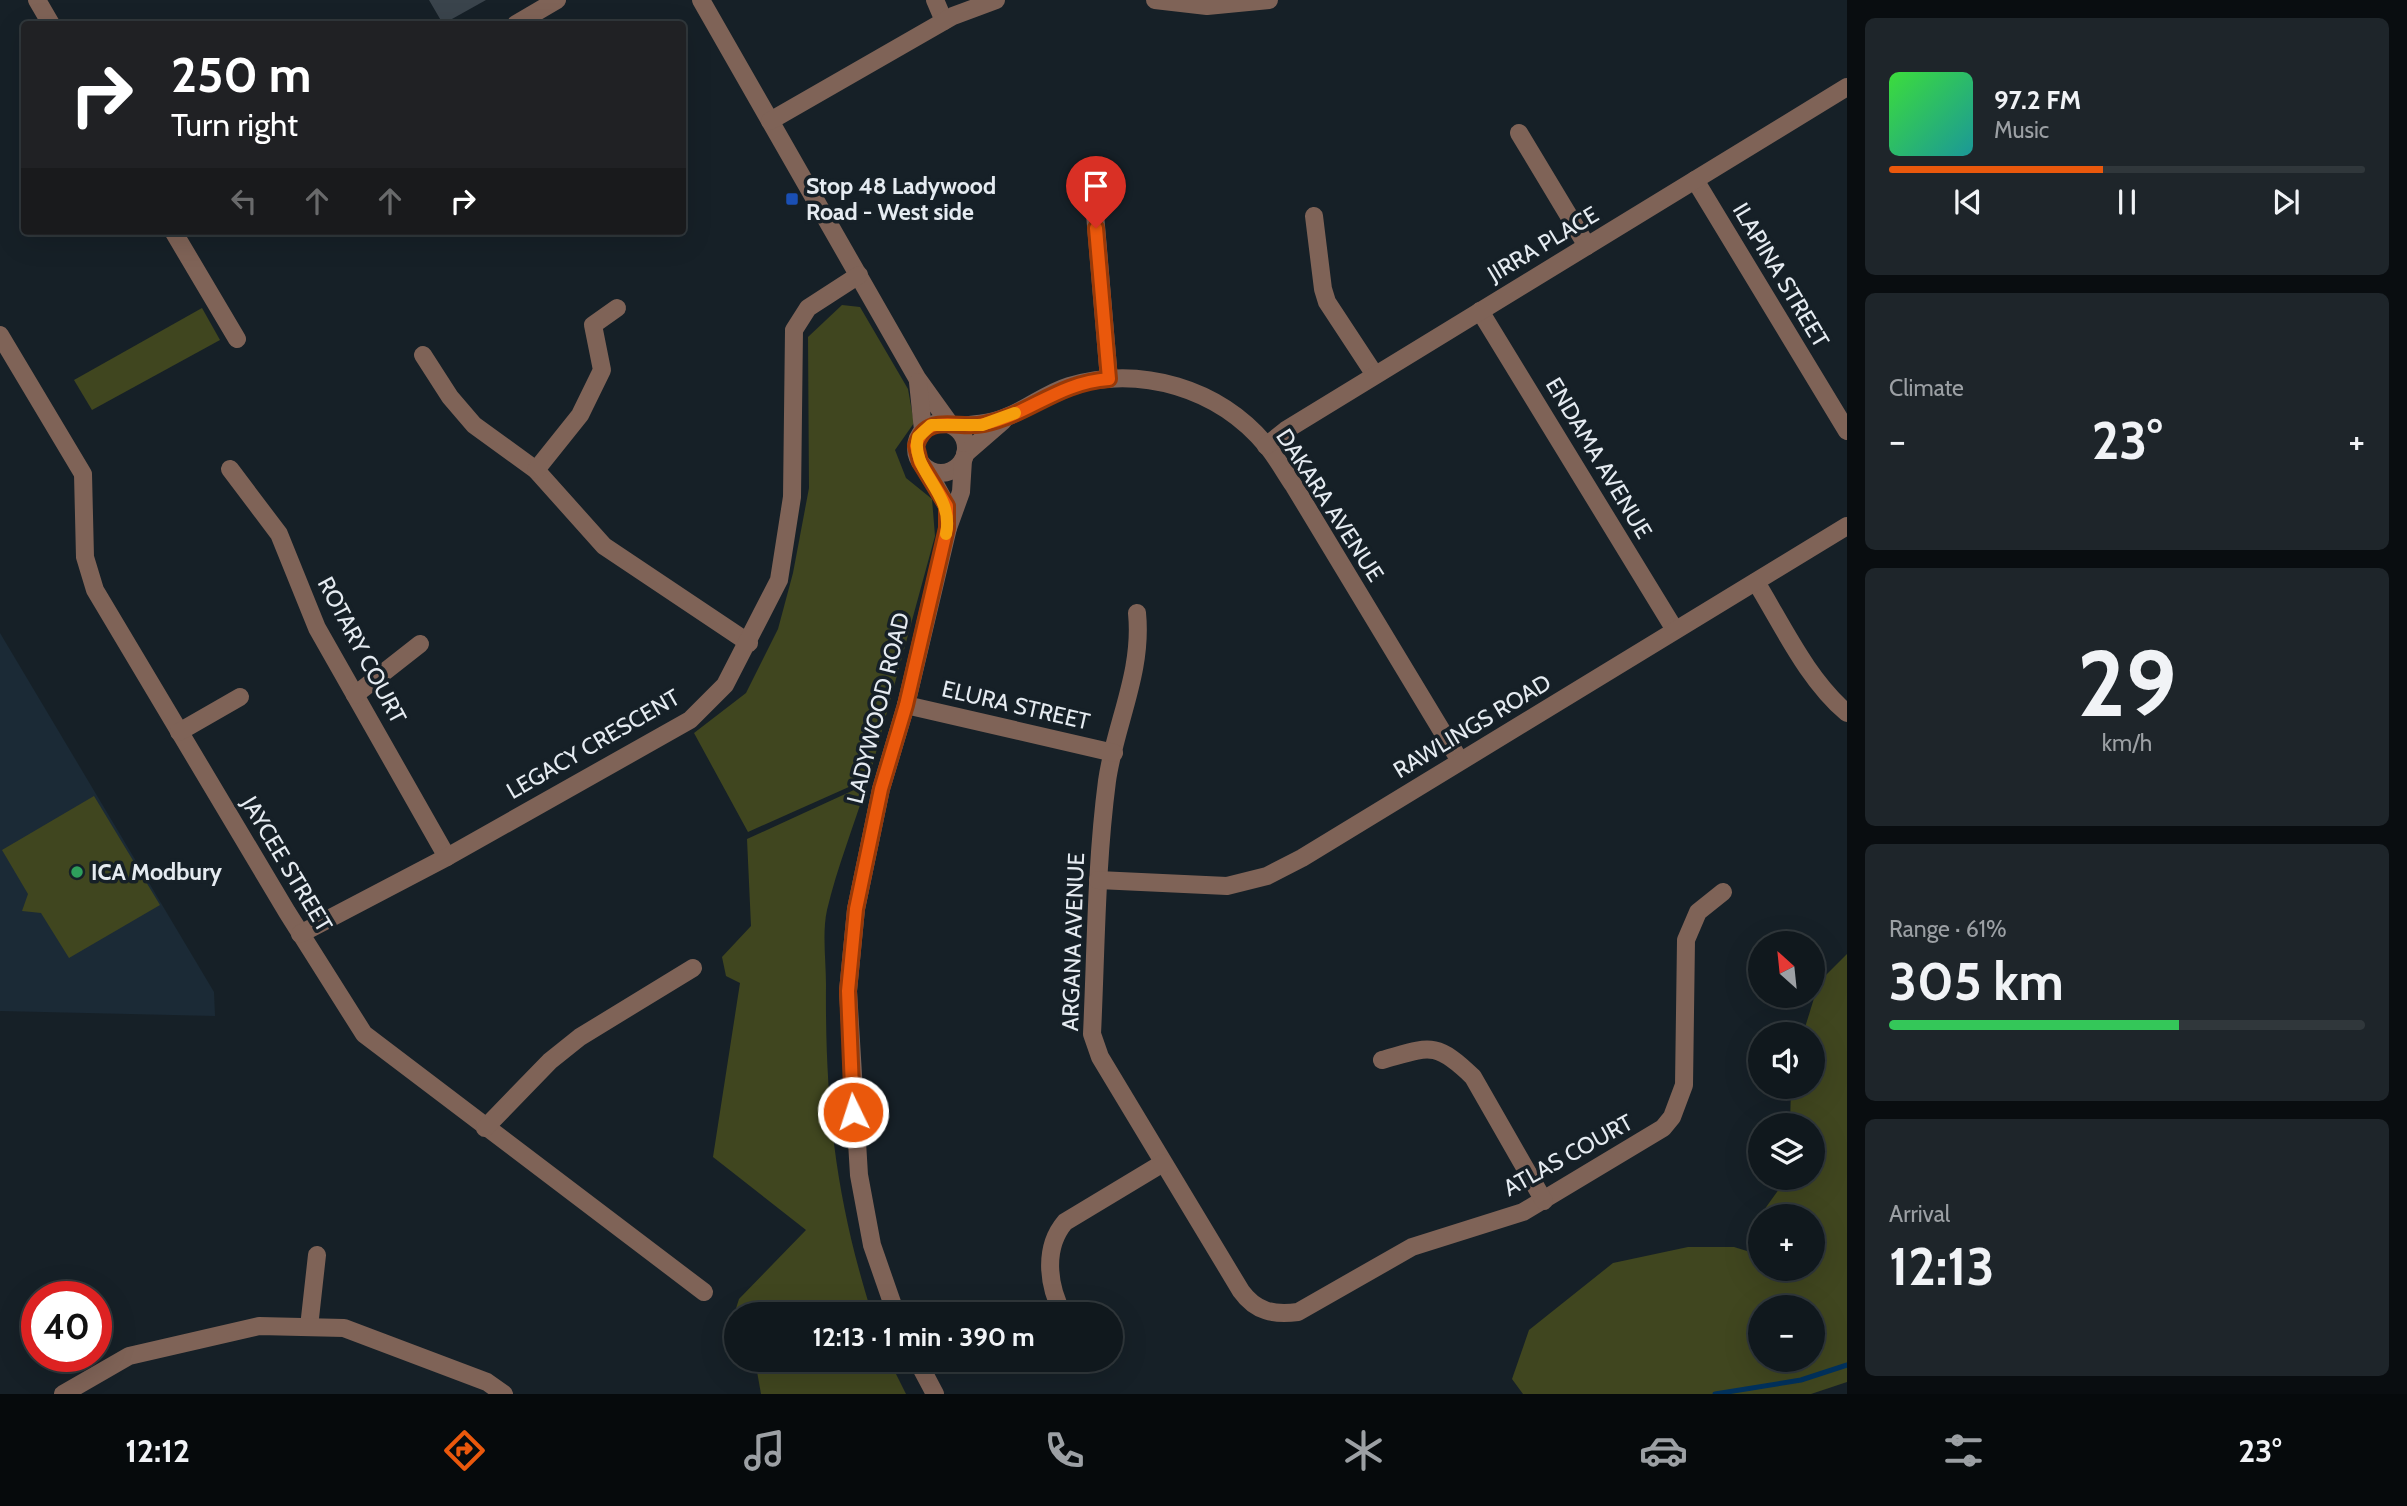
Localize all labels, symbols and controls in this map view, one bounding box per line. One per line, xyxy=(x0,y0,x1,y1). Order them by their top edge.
text: 250 m xyxy=(171,45,311,104)
icon: right xyxy=(56,49,147,140)
text: 97.2 FM xyxy=(1994,84,2081,116)
text: Turn right xyxy=(171,105,298,144)
text: Music xyxy=(1994,116,2049,144)
pin xyxy=(1066,156,1126,228)
icon: arrive xyxy=(1077,167,1115,205)
place label: Stop 48 Ladywood Road - West side xyxy=(806,172,996,226)
icon: left xyxy=(225,182,263,220)
icon: ahead xyxy=(298,182,336,220)
icon: ahead xyxy=(371,182,409,220)
icon: right xyxy=(444,182,482,220)
icon: previous xyxy=(1949,183,1987,221)
icon: pause xyxy=(2108,183,2146,221)
icon: next xyxy=(2267,183,2305,221)
marker: Stop 48 Ladywood Road - West side xyxy=(784,191,800,207)
street label: ILAPINA STREET xyxy=(1727,198,1835,352)
street label: JIRRA PLACE xyxy=(1482,200,1603,289)
street label: ENDAMA AVENUE xyxy=(1540,372,1658,544)
text: Climate xyxy=(1889,374,1964,402)
text: 23° xyxy=(2092,409,2162,472)
text: − xyxy=(1889,417,1906,464)
text: + xyxy=(2348,417,2365,464)
street label: DAKARA AVENUE xyxy=(1270,423,1390,587)
street label: ROTARY COURT xyxy=(312,572,412,728)
street label: LADYWOOD ROAD xyxy=(841,610,915,806)
text: 29 xyxy=(2077,628,2177,739)
street label: RAWLINGS ROAD xyxy=(1388,668,1556,784)
street label: ELURA STREET xyxy=(939,674,1093,736)
street label: LEGACY CRESCENT xyxy=(501,683,685,805)
text: km/h xyxy=(2102,729,2152,757)
street label: JAYCEE STREET xyxy=(235,790,338,937)
street label: ARGANA AVENUE xyxy=(1056,852,1090,1032)
place label: ICA Modbury xyxy=(91,858,223,886)
marker: ICA Modbury xyxy=(69,864,85,880)
text: Range · 61% xyxy=(1889,915,2007,943)
north arrow xyxy=(1748,931,1825,1008)
map controls xyxy=(1748,931,1825,1372)
text: 305 km xyxy=(1889,950,2064,1013)
button: sound xyxy=(1748,1022,1825,1099)
position arrow xyxy=(816,1075,890,1149)
street label: ATLAS COURT xyxy=(1498,1108,1638,1202)
button: layers xyxy=(1748,1113,1825,1190)
text: Arrival xyxy=(1889,1200,1950,1228)
button: + xyxy=(1748,1204,1825,1281)
text: 12:13 xyxy=(1889,1235,1994,1298)
speed limit sign: 40 xyxy=(21,1281,112,1372)
button: − xyxy=(1748,1295,1825,1372)
text: 12:13 · 1 min · 390 m xyxy=(812,1321,1035,1353)
icon: directions xyxy=(440,1426,489,1475)
icon: music xyxy=(740,1426,789,1475)
icon: phone xyxy=(1040,1426,1089,1475)
icon: climate xyxy=(1339,1426,1388,1475)
icon: car xyxy=(1639,1426,1688,1475)
icon: filters xyxy=(1939,1426,1988,1475)
text: 12:12 xyxy=(125,1431,190,1470)
text: 23° xyxy=(2238,1431,2282,1470)

